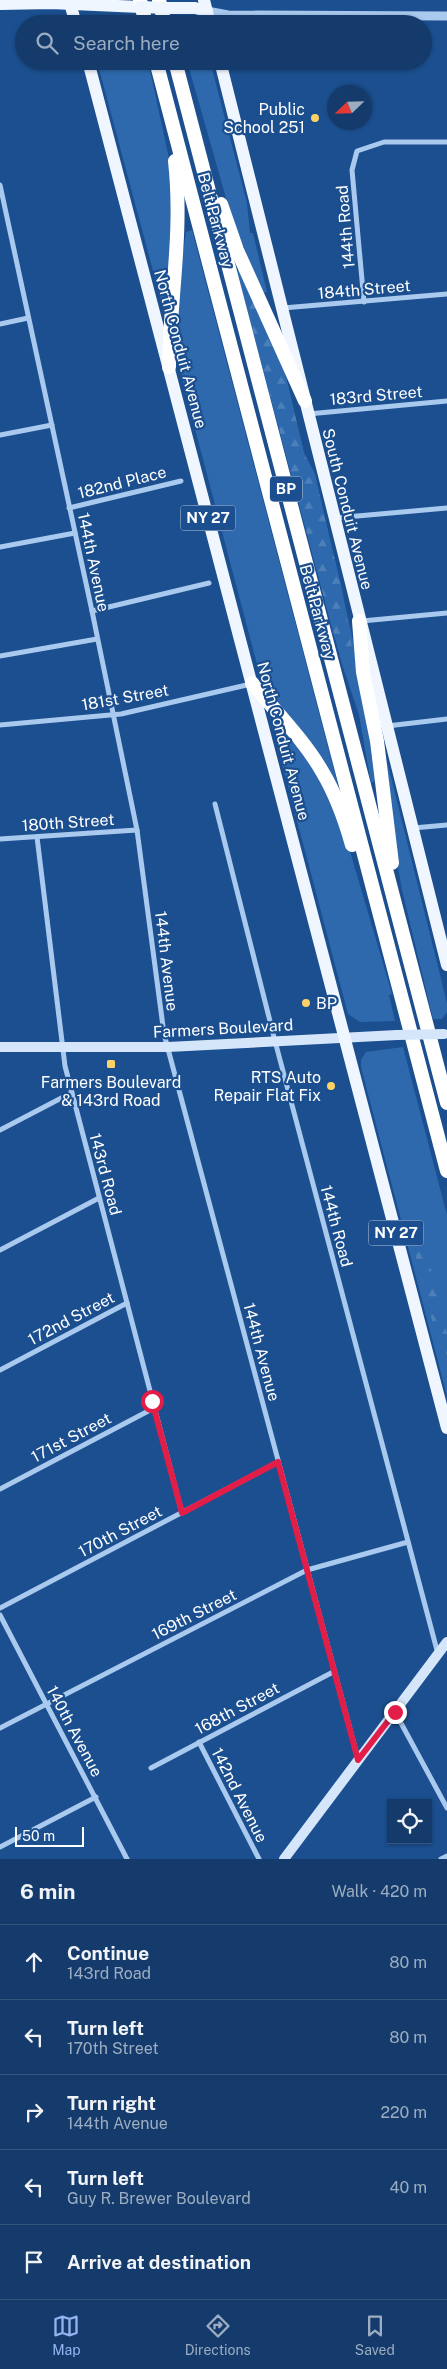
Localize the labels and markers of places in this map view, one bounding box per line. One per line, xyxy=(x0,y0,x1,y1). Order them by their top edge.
place label: Public School 251 xyxy=(223,100,305,137)
marker: Public School 251 xyxy=(309,112,321,124)
place label: BP xyxy=(316,994,337,1013)
marker: BP xyxy=(300,997,312,1009)
marker: Farmers Boulevard & 143rd Road xyxy=(105,1058,117,1070)
place label: RTS Auto Repair Flat Fix xyxy=(214,1068,321,1105)
place label: Farmers Boulevard & 143rd Road xyxy=(41,1073,181,1110)
marker: RTS Auto Repair Flat Fix xyxy=(325,1080,337,1092)

